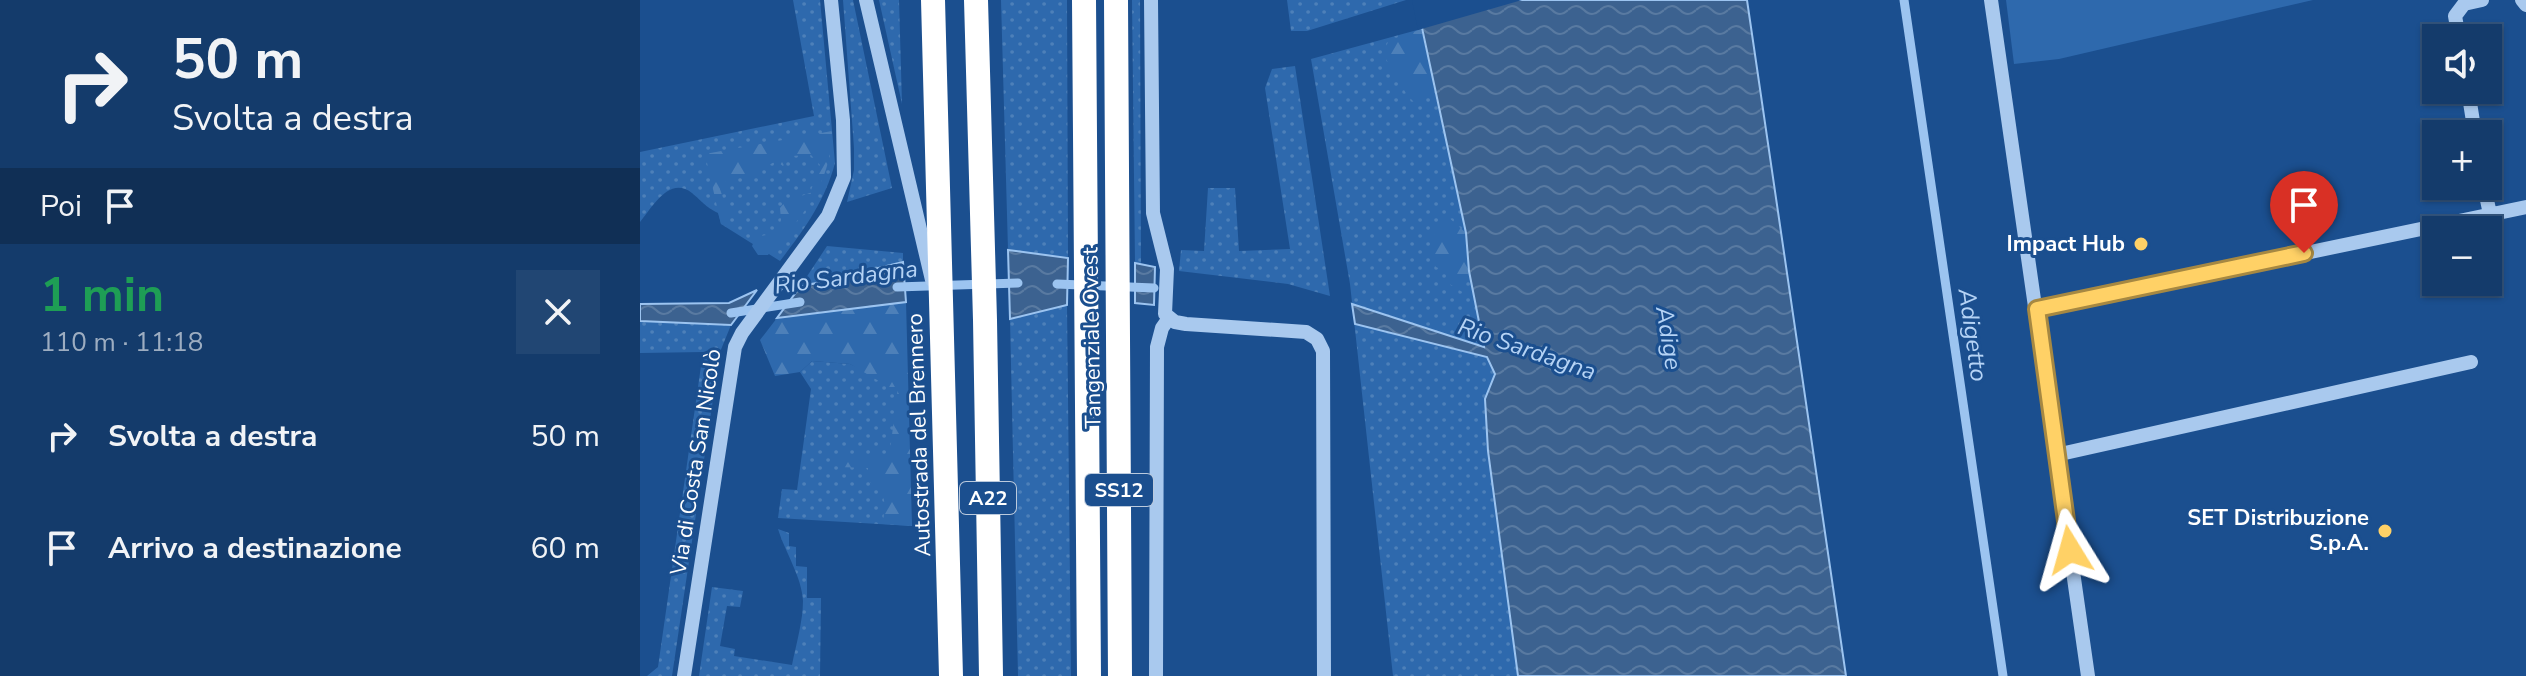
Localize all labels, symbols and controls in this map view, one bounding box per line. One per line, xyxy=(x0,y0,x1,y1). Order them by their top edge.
text: 50 m xyxy=(172,21,303,98)
map controls xyxy=(2422,24,2502,296)
button: sound xyxy=(2422,24,2502,104)
icon: right xyxy=(40,32,144,136)
text: Svolta a destra xyxy=(172,94,413,143)
button: + xyxy=(2422,120,2502,200)
pin xyxy=(2270,171,2338,253)
icon: arrive xyxy=(2282,183,2326,227)
icon: arrive xyxy=(98,184,142,228)
text: Poi xyxy=(40,186,82,227)
button: − xyxy=(2422,216,2502,296)
place label: Impact Hub xyxy=(2007,229,2125,259)
marker: Impact Hub xyxy=(2132,235,2150,253)
street label: Tangenziale Ovest xyxy=(1075,247,1109,429)
water label: Rio Sardagna xyxy=(772,252,920,302)
text: 1 min xyxy=(40,262,164,328)
button: close xyxy=(516,270,600,354)
water label: Adigetto xyxy=(1951,286,1995,384)
water label: Adige xyxy=(1648,303,1690,372)
water label: Rio Sardagna xyxy=(1454,310,1600,388)
street label: Autostrada del Brennero xyxy=(900,313,938,557)
text: 110 m · 11:18 xyxy=(40,325,203,360)
street label: Via di Costa San Nicolò xyxy=(663,347,729,578)
icon: right xyxy=(40,414,84,458)
text: Svolta a destra xyxy=(108,416,318,457)
text: 50 m xyxy=(531,416,600,457)
road number: SS12 xyxy=(1085,474,1153,506)
road number: A22 xyxy=(960,482,1016,514)
place label: SET Distribuzione S.p.A. xyxy=(2187,503,2369,558)
position arrow xyxy=(2028,508,2112,592)
marker: SET Distribuzione S.p.A. xyxy=(2376,522,2394,540)
icon: arrive xyxy=(40,526,84,570)
text: Arrivo a destinazione xyxy=(108,528,402,569)
text: 60 m xyxy=(531,528,600,569)

